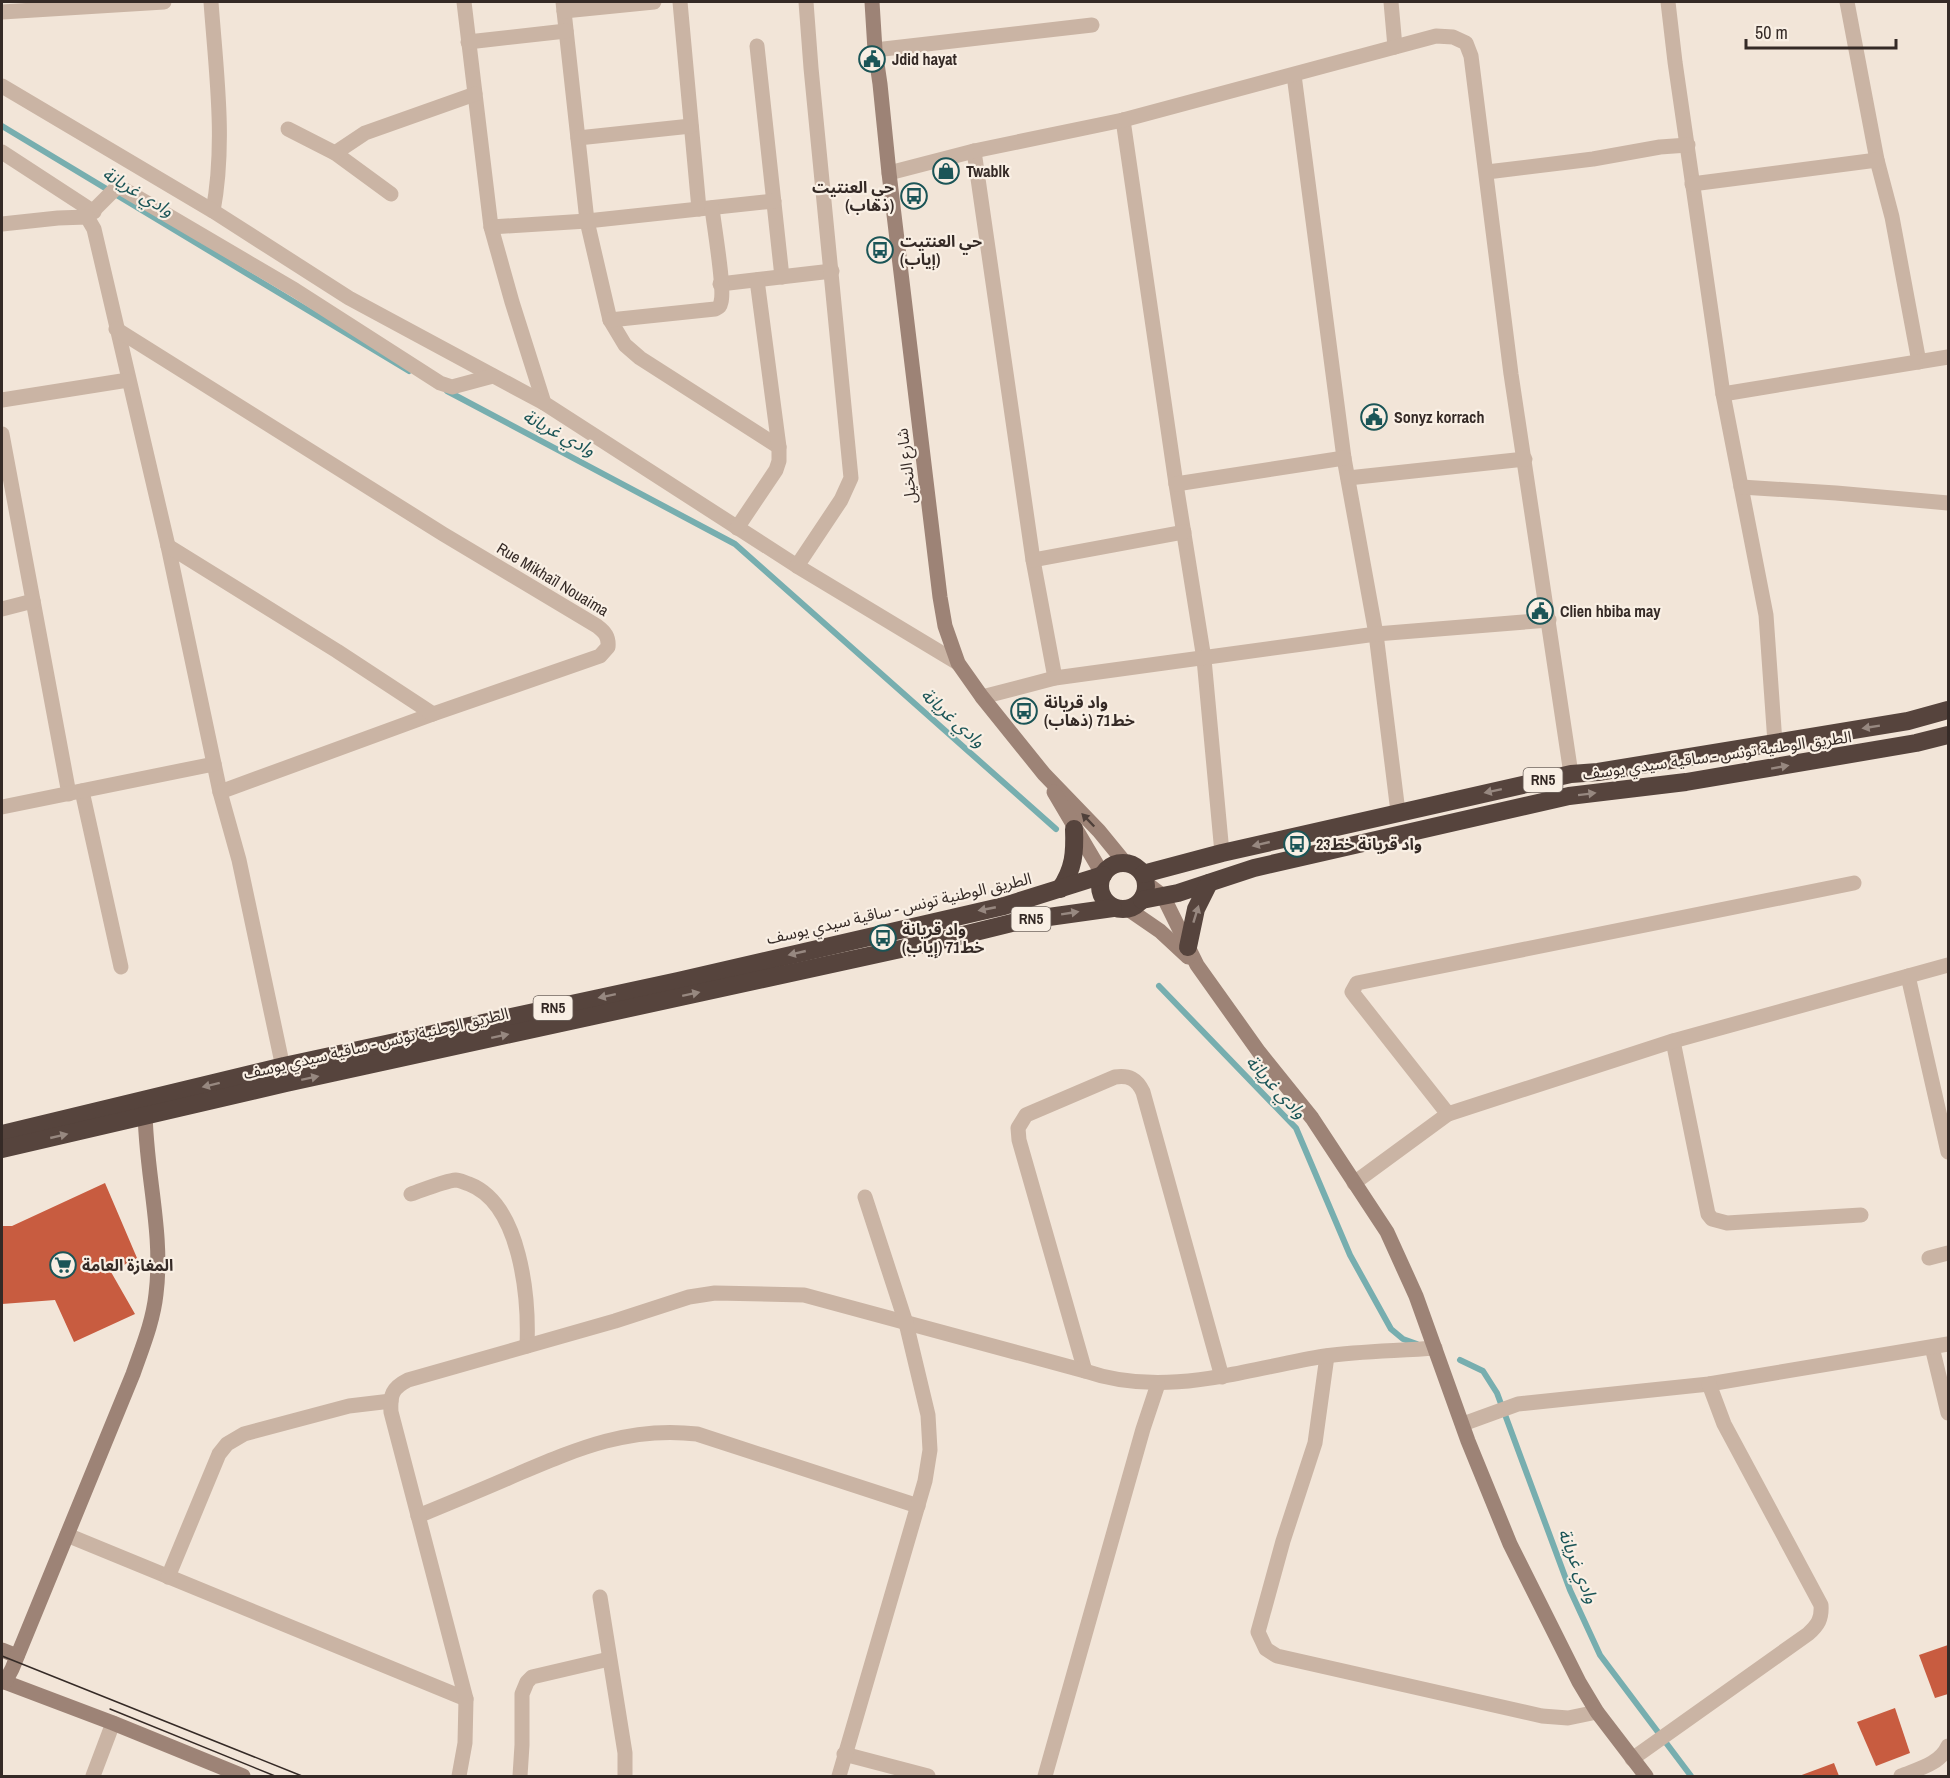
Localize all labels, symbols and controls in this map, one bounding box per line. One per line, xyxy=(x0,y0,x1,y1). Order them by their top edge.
scale bar xyxy=(1746,12,1896,50)
text: 50 m xyxy=(1755,20,1788,45)
public building icon: Jdid hayat xyxy=(857,44,887,74)
place label: Jdid hayat xyxy=(892,48,958,70)
shop icon: Twablk xyxy=(931,156,961,186)
place label: Twablk xyxy=(966,160,1010,182)
water label: وادي غريانة xyxy=(97,161,178,224)
place label: حي العنتيت (ذهاب) xyxy=(812,176,894,216)
bus stop icon: حي العنتيت (ذهاب) xyxy=(899,181,929,211)
place label: حي العنتيت (إياب) xyxy=(900,230,982,271)
bus stop icon: حي العنتيت (إياب) xyxy=(865,235,895,265)
public building icon: Sonyz korrach xyxy=(1359,402,1389,432)
water label: وادي غريانة xyxy=(518,403,600,464)
place label: Sonyz korrach xyxy=(1394,406,1484,428)
street label: شارع النخيل xyxy=(890,427,924,505)
street label: Rue Mikhaïl Nouaima xyxy=(493,537,614,621)
public building icon: Clien hbiba may xyxy=(1525,596,1555,626)
place label: Clien hbiba may xyxy=(1560,600,1661,622)
water label: وادي غريانة xyxy=(914,682,991,755)
place label: واد قريانة خط71 (ذهاب) xyxy=(1044,691,1135,731)
bus stop icon: واد قريانة خط71 (ذهاب) xyxy=(1009,696,1039,726)
one-way arrow xyxy=(1861,723,1880,732)
street label: الطريق الوطنية تونس - ساقية سيدي يوسف xyxy=(1581,725,1853,786)
one-way arrow xyxy=(1770,762,1789,771)
road number: RN5 xyxy=(1524,768,1562,792)
one-way arrow xyxy=(1483,787,1502,797)
one-way arrow xyxy=(1577,789,1596,799)
one-way arrow xyxy=(1081,812,1095,827)
bus stop icon: واد قريانة خط23 xyxy=(1282,829,1312,859)
place label: واد قريانة خط23 xyxy=(1316,833,1422,855)
one-way arrow xyxy=(1252,839,1271,849)
street label: الطريق الوطنية تونس - ساقية سيدي يوسف xyxy=(764,867,1034,951)
one-way arrow xyxy=(977,905,996,914)
one-way arrow xyxy=(1191,905,1201,923)
road number: RN5 xyxy=(1012,907,1050,931)
one-way arrow xyxy=(1061,909,1080,918)
place label: واد قريانة خط71 (إياب) xyxy=(902,918,984,959)
bus stop icon: واد قريانة خط71 (إياب) xyxy=(868,923,898,953)
one-way arrow xyxy=(787,949,806,959)
one-way arrow xyxy=(682,988,700,998)
one-way arrow xyxy=(597,992,616,1002)
road number: RN5 xyxy=(534,996,572,1020)
street label: الطريق الوطنية تونس - ساقية سيدي يوسف xyxy=(241,1002,511,1086)
one-way arrow xyxy=(491,1030,510,1040)
water label: وادي غريانة xyxy=(1239,1049,1312,1125)
one-way arrow xyxy=(301,1073,320,1082)
one-way arrow xyxy=(202,1080,220,1090)
one-way arrow xyxy=(49,1130,68,1140)
supermarket icon: المغازة العامة xyxy=(48,1250,78,1280)
place label: المغازة العامة xyxy=(82,1254,173,1276)
water label: وادي غريانة xyxy=(1550,1525,1605,1608)

